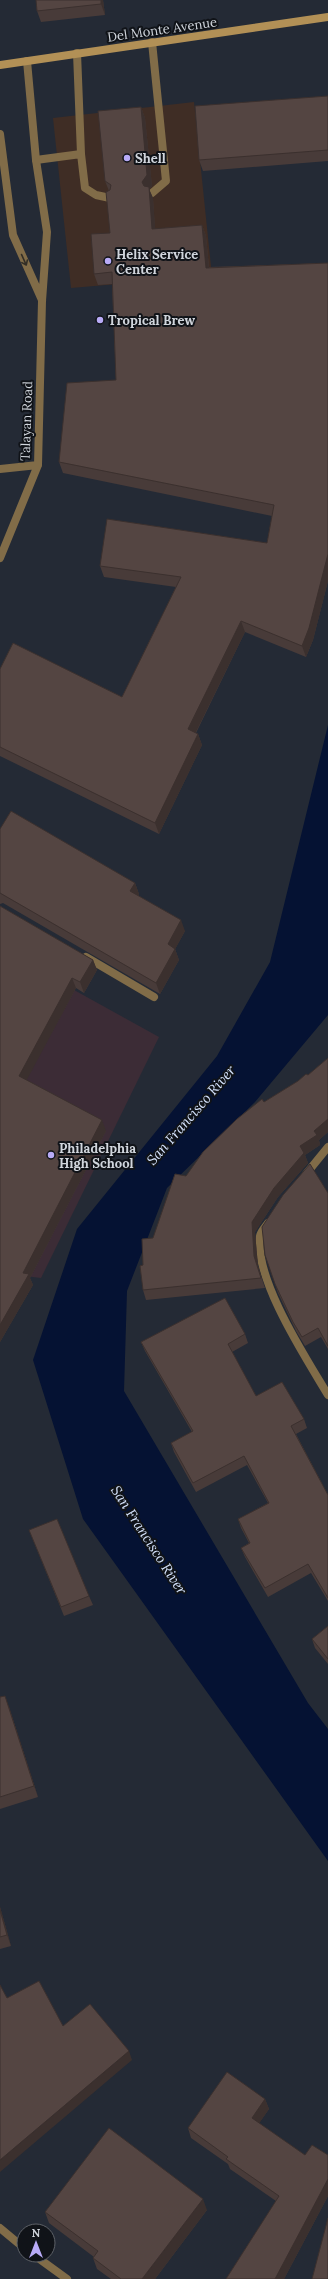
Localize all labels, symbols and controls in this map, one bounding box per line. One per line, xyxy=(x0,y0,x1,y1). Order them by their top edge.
street label: Del Monte Avenue xyxy=(106,13,218,46)
place label: Shell xyxy=(135,150,166,167)
marker: Shell xyxy=(122,153,132,163)
place label: Helix Service Center xyxy=(116,246,198,278)
one-way arrow xyxy=(21,254,28,266)
marker: Helix Service Center xyxy=(103,256,113,266)
place label: Tropical Brew xyxy=(108,312,196,329)
marker: Tropical Brew xyxy=(95,315,105,325)
street label: Talayan Road xyxy=(17,381,36,461)
water label: San Francisco River xyxy=(143,1061,240,1169)
place label: Philadelphia High School xyxy=(59,1140,136,1172)
marker: Philadelphia High School xyxy=(46,1150,56,1160)
water label: San Francisco River xyxy=(107,1482,191,1598)
north arrow xyxy=(16,2223,56,2263)
text: N xyxy=(32,2226,41,2240)

